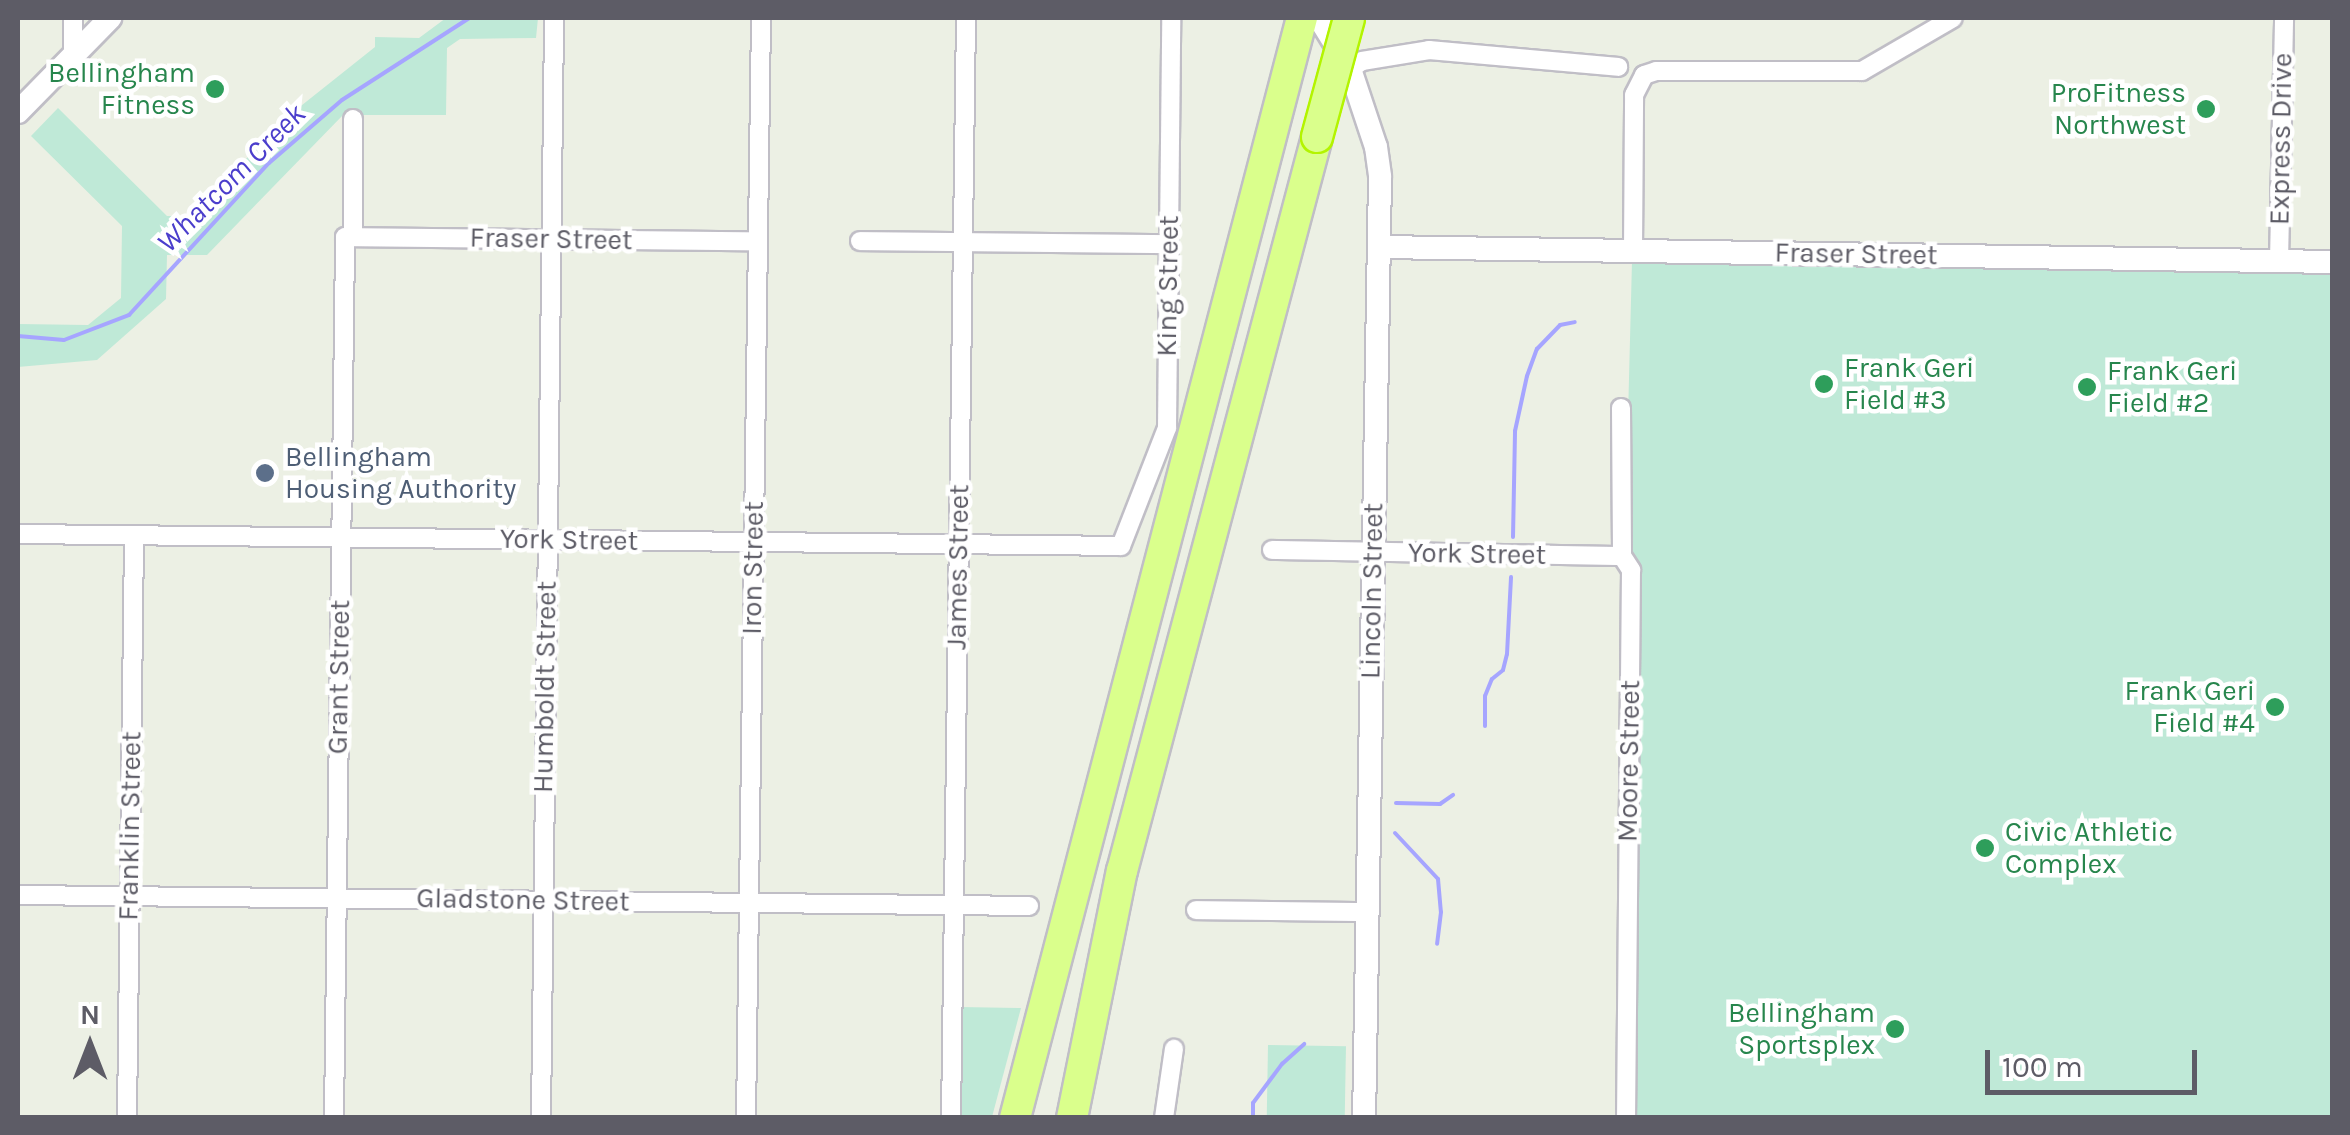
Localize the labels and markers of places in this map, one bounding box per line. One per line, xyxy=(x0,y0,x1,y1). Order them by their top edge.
place label: Bellingham Fitness xyxy=(48,56,195,122)
place label: ProFitness Northwest xyxy=(2051,76,2186,142)
marker: Bellingham Fitness xyxy=(204,78,226,100)
marker: ProFitness Northwest xyxy=(2195,98,2217,120)
place label: Frank Geri Field #3 xyxy=(1844,351,1974,417)
place label: Frank Geri Field #2 xyxy=(2107,354,2237,420)
marker: Frank Geri Field #3 xyxy=(1813,373,1835,395)
marker: Frank Geri Field #2 xyxy=(2076,376,2098,398)
place label: Bellingham Housing Authority xyxy=(285,440,516,506)
marker: Bellingham Housing Authority xyxy=(254,462,276,484)
place label: Frank Geri Field #4 xyxy=(2125,674,2255,740)
marker: Frank Geri Field #4 xyxy=(2264,696,2286,718)
place label: Civic Athletic Complex xyxy=(2005,815,2173,881)
marker: Civic Athletic Complex xyxy=(1974,837,1996,859)
place label: Bellingham Sportsplex xyxy=(1728,996,1875,1062)
marker: Bellingham Sportsplex xyxy=(1884,1018,1906,1040)

